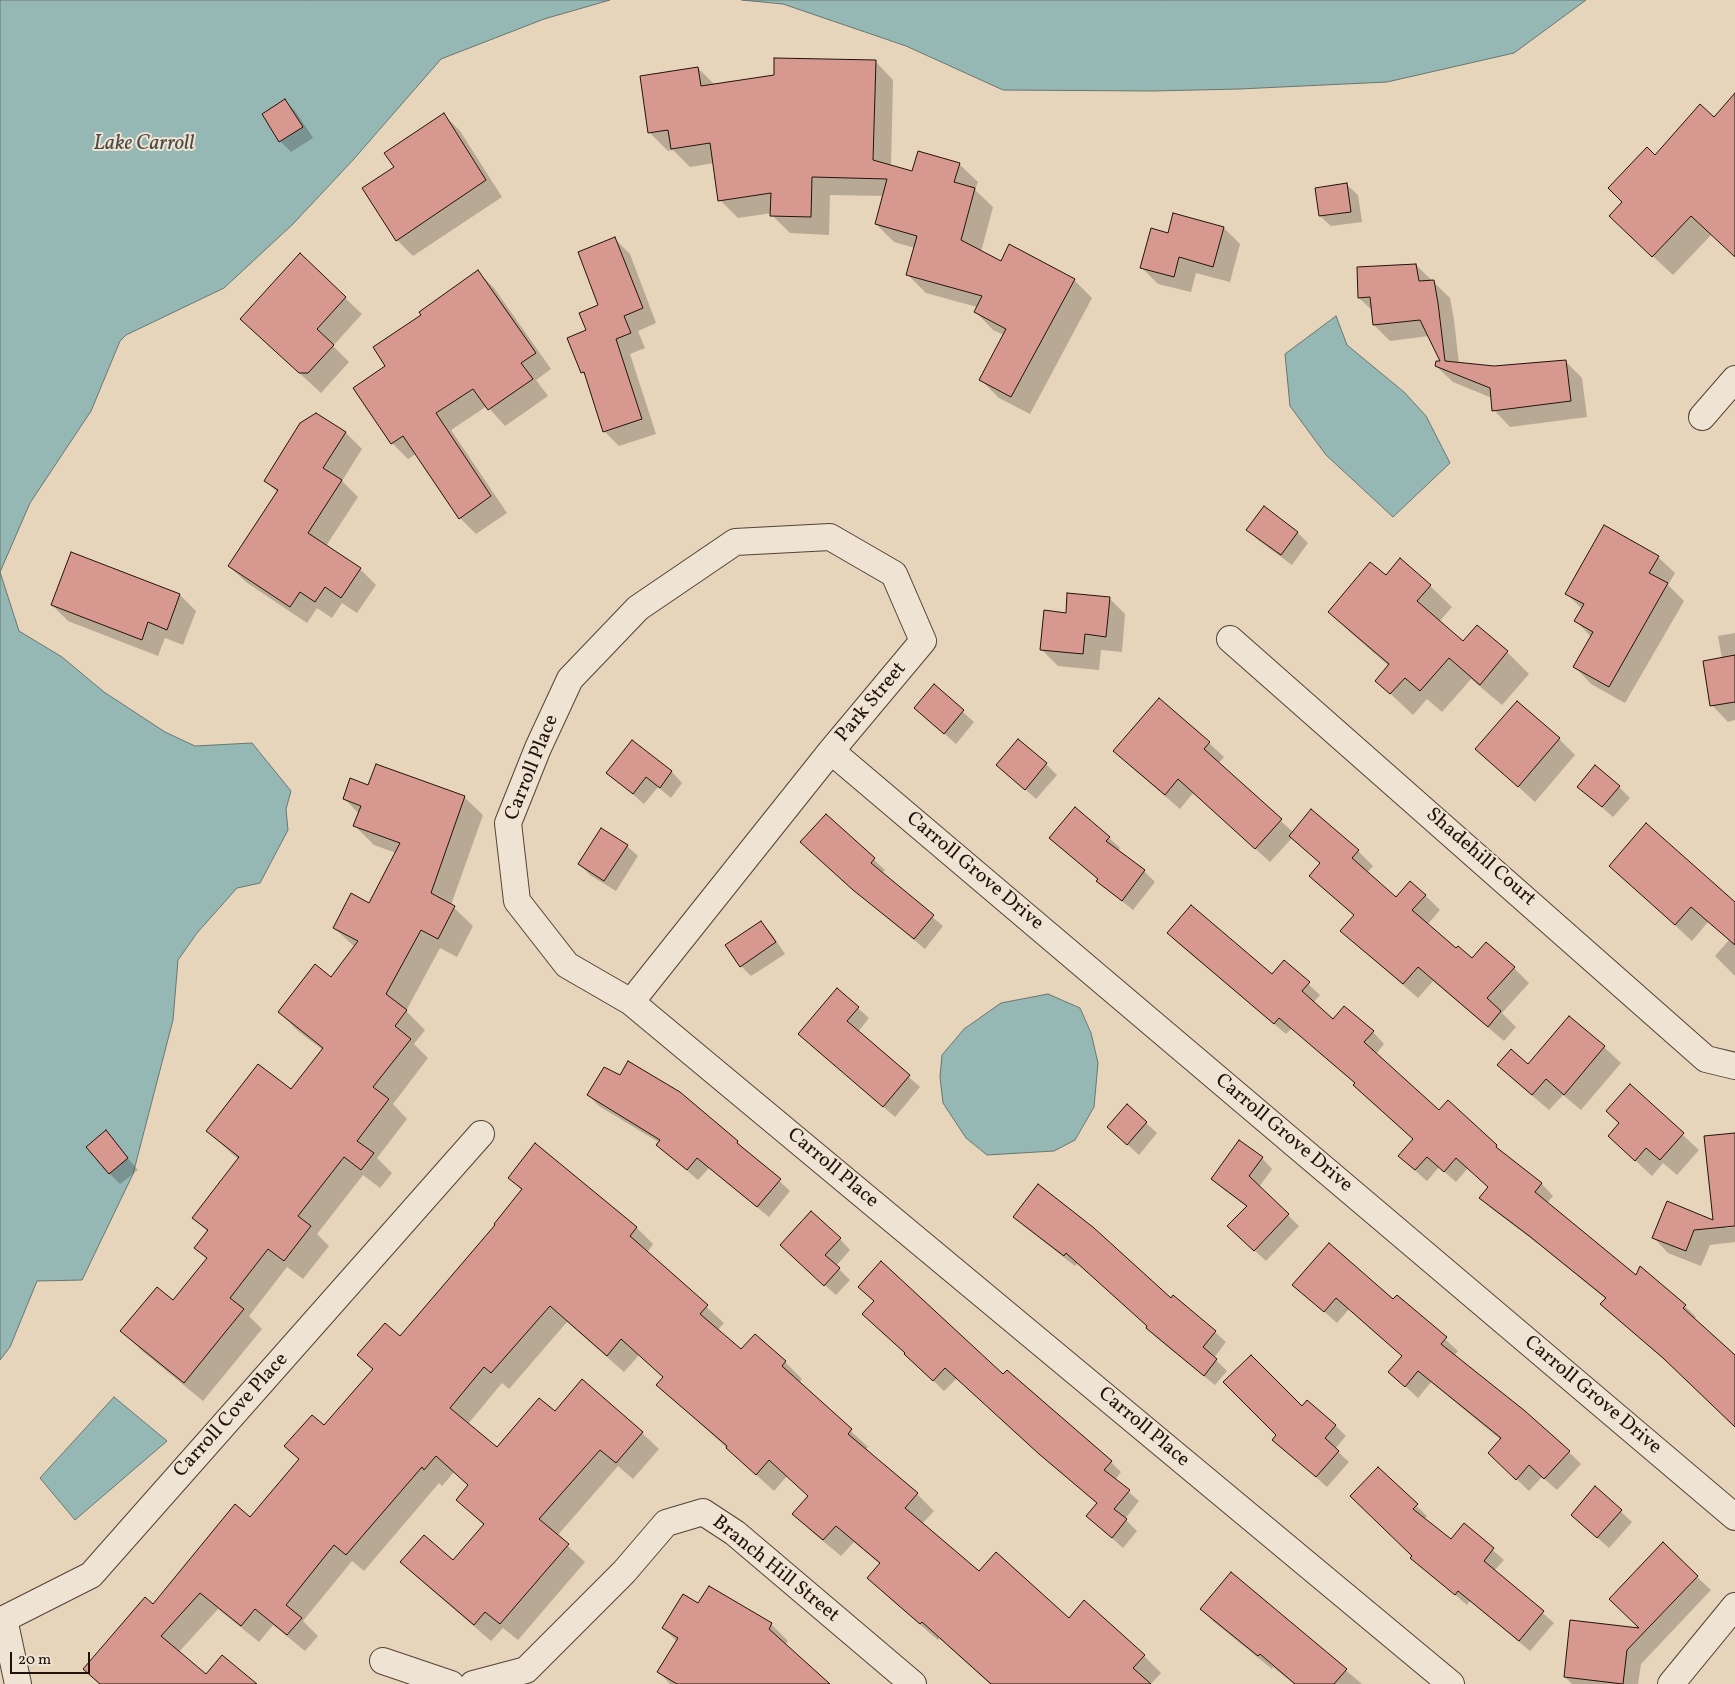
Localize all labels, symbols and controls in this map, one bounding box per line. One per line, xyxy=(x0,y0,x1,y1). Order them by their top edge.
water label: Lake Carroll xyxy=(94,132,194,158)
street label: Park Street xyxy=(832,658,912,748)
street label: Carroll Place xyxy=(501,712,565,824)
street label: Shadehill Court xyxy=(1420,804,1540,912)
street label: Carroll Grove Drive xyxy=(900,807,1048,937)
street label: Carroll Grove Drive xyxy=(1209,1069,1357,1199)
street label: Carroll Place xyxy=(781,1124,883,1214)
street label: Carroll Grove Drive xyxy=(1518,1331,1666,1461)
street label: Carroll Cove Place xyxy=(170,1349,294,1483)
street label: Carroll Place xyxy=(1092,1383,1194,1473)
street label: Branch Hill Street xyxy=(707,1511,843,1629)
scale bar xyxy=(12,1642,92,1674)
text: 20 m xyxy=(18,1650,51,1671)

